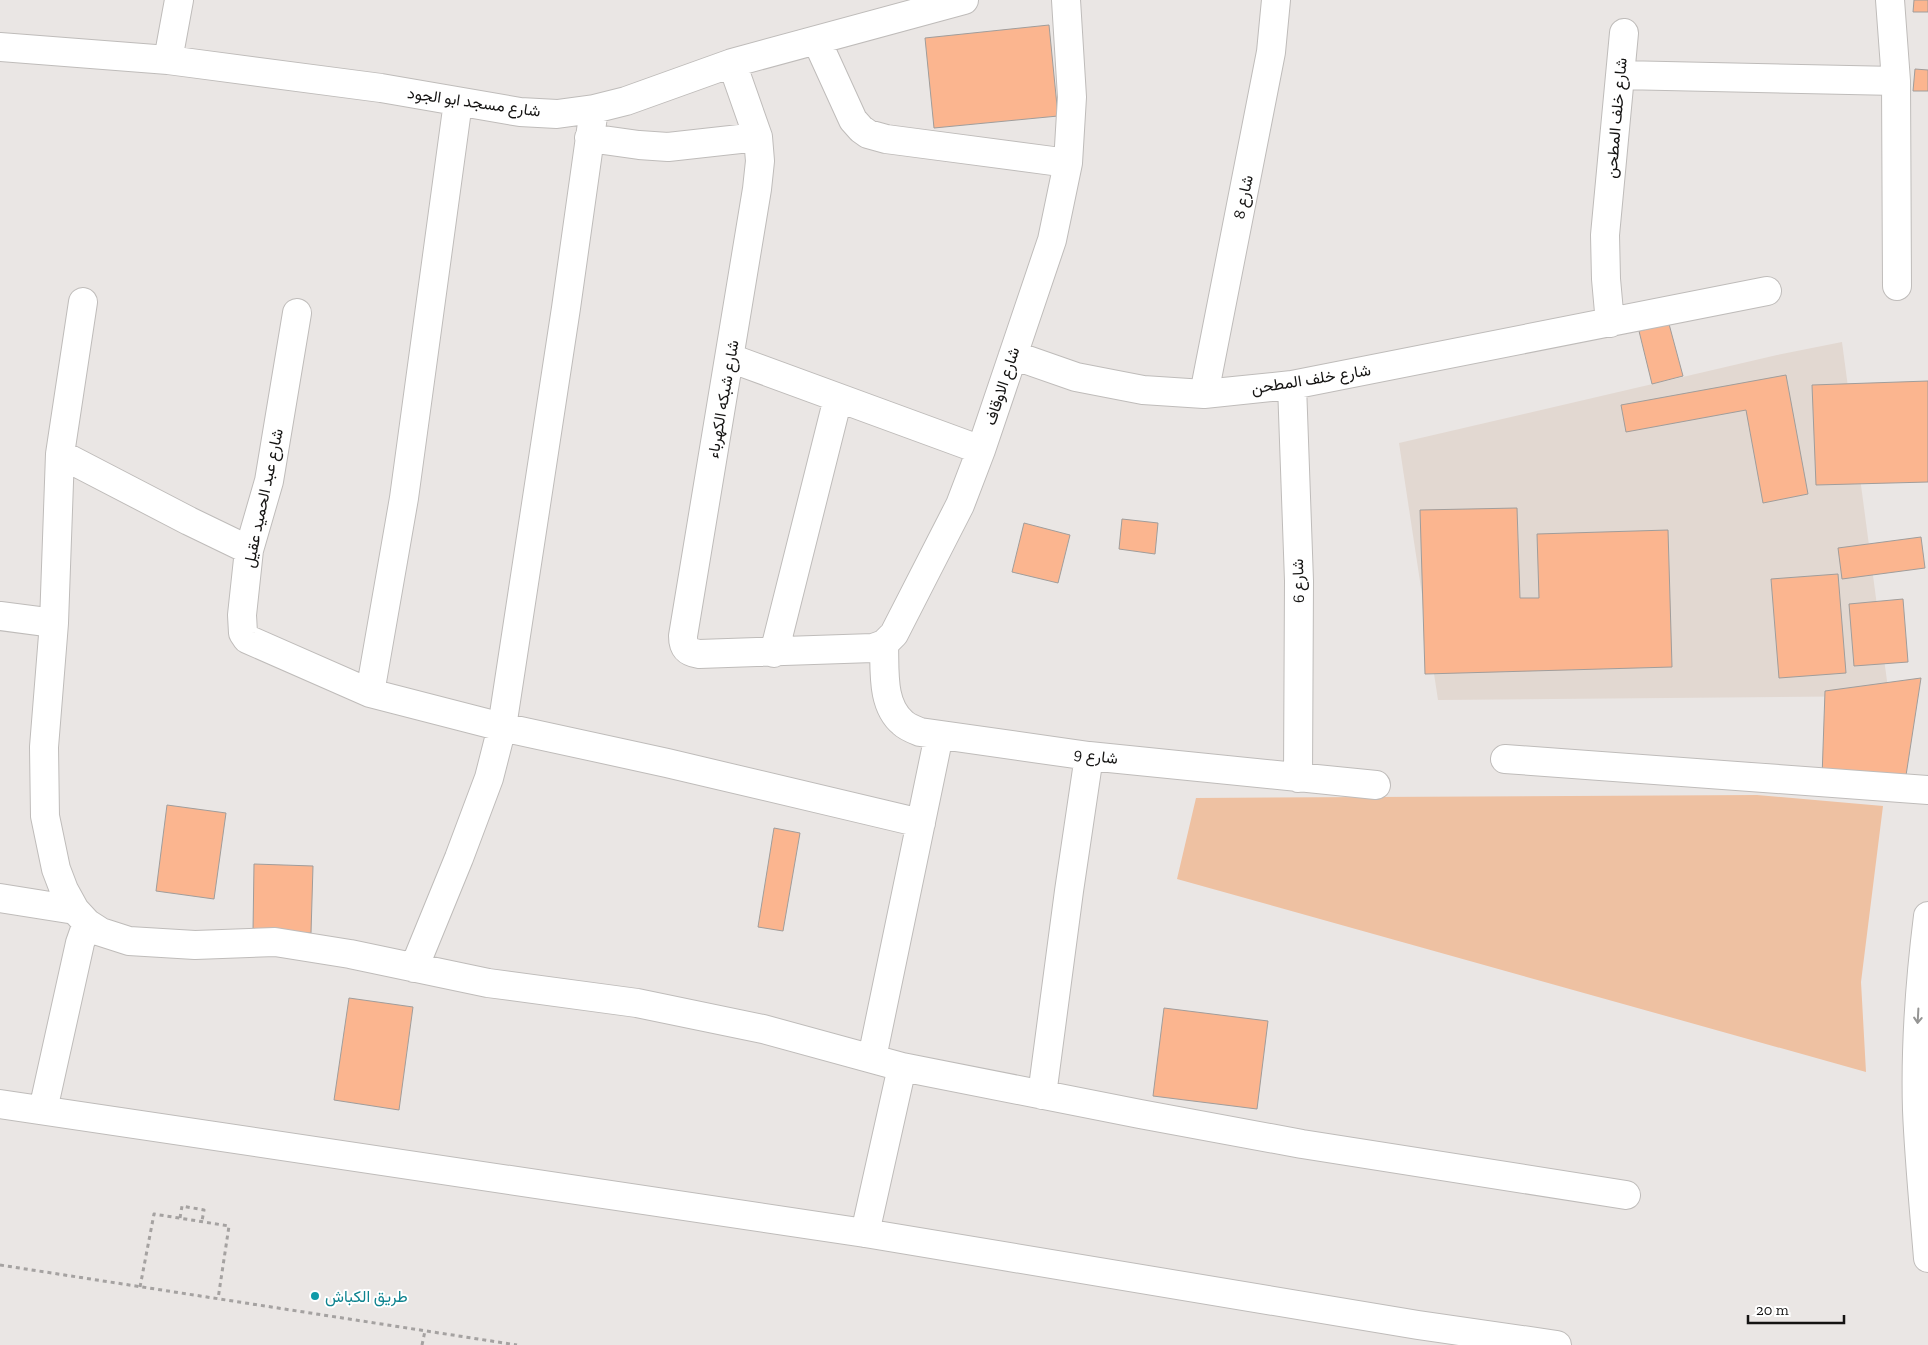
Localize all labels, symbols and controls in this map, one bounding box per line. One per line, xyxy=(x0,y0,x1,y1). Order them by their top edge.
street label: شارع خلف المطحن xyxy=(1601,57,1633,179)
street label: شارع مسجد ابو الجود xyxy=(406,83,542,123)
street label: شارع 8 xyxy=(1229,173,1259,221)
street label: شارع شبكه الكهرباء xyxy=(703,338,745,460)
street label: شارع الاوقاف xyxy=(980,345,1025,428)
street label: شارع خلف المطحن xyxy=(1250,360,1372,400)
street label: شارع عبد الحميد عقيل xyxy=(239,427,289,570)
street label: شارع 6 xyxy=(1288,559,1310,603)
street label: شارع 9 xyxy=(1073,744,1119,770)
one-way arrow xyxy=(1914,1008,1923,1024)
place label: طريق الكباش xyxy=(325,1287,408,1307)
marker: طريق الكباش xyxy=(309,1290,321,1302)
scale bar xyxy=(1748,1292,1844,1324)
text: 20 m xyxy=(1756,1301,1789,1319)

